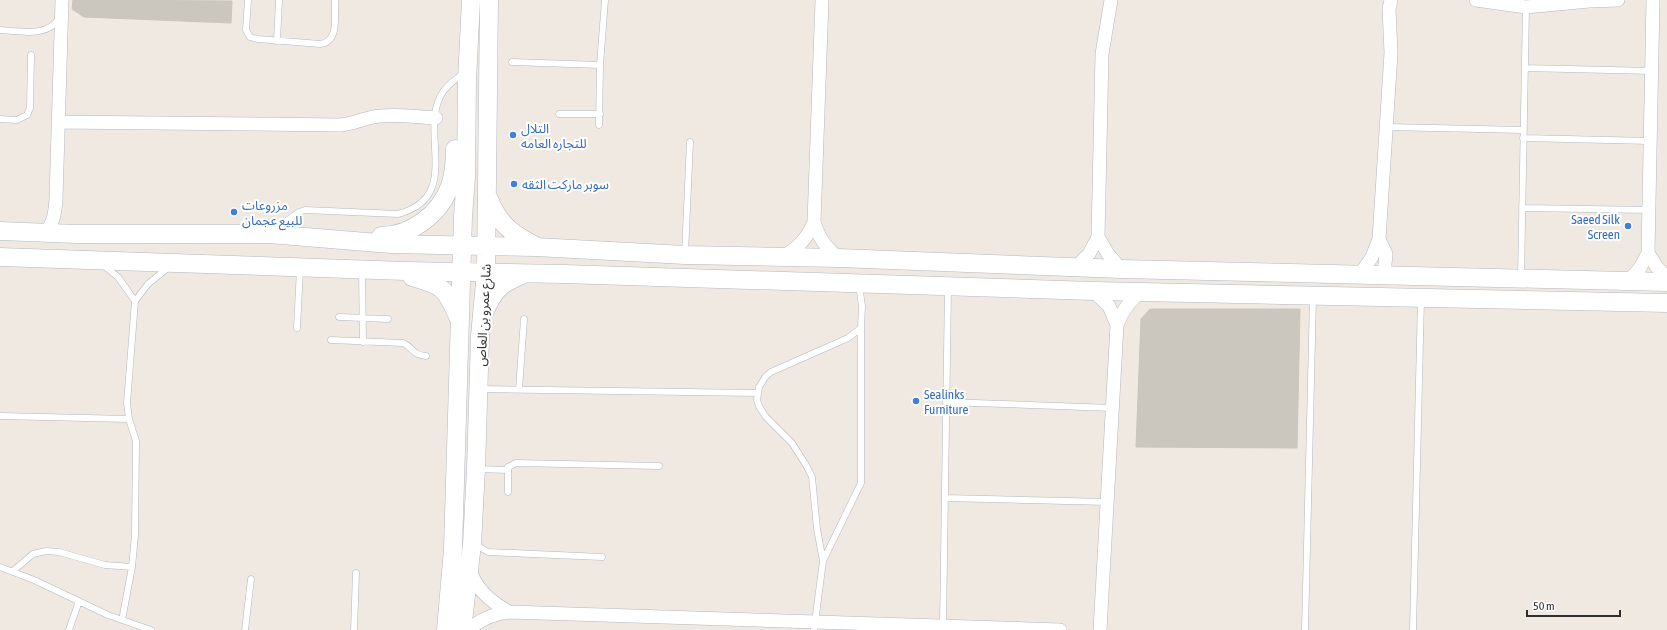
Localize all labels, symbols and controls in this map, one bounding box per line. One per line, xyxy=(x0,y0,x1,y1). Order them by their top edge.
place label: التلال للتجاره العامه xyxy=(521,121,587,151)
marker: التلال للتجاره العامه xyxy=(508,130,518,140)
place label: سوبر ماركت الثقه xyxy=(522,177,609,192)
marker: سوبر ماركت الثقه xyxy=(509,179,519,189)
place label: مزروعات للبيع عجمان xyxy=(242,198,302,231)
marker: مزروعات للبيع عجمان xyxy=(229,207,239,217)
place label: Saeed Silk Screen xyxy=(1571,212,1620,242)
marker: Saeed Silk Screen xyxy=(1623,221,1633,231)
street label: شارع عمرو بن العاص xyxy=(473,263,497,367)
place label: Sealinks Furniture xyxy=(924,387,968,417)
marker: Sealinks Furniture xyxy=(911,396,921,406)
scale bar xyxy=(1527,592,1620,618)
text: 50 m xyxy=(1533,599,1555,613)

